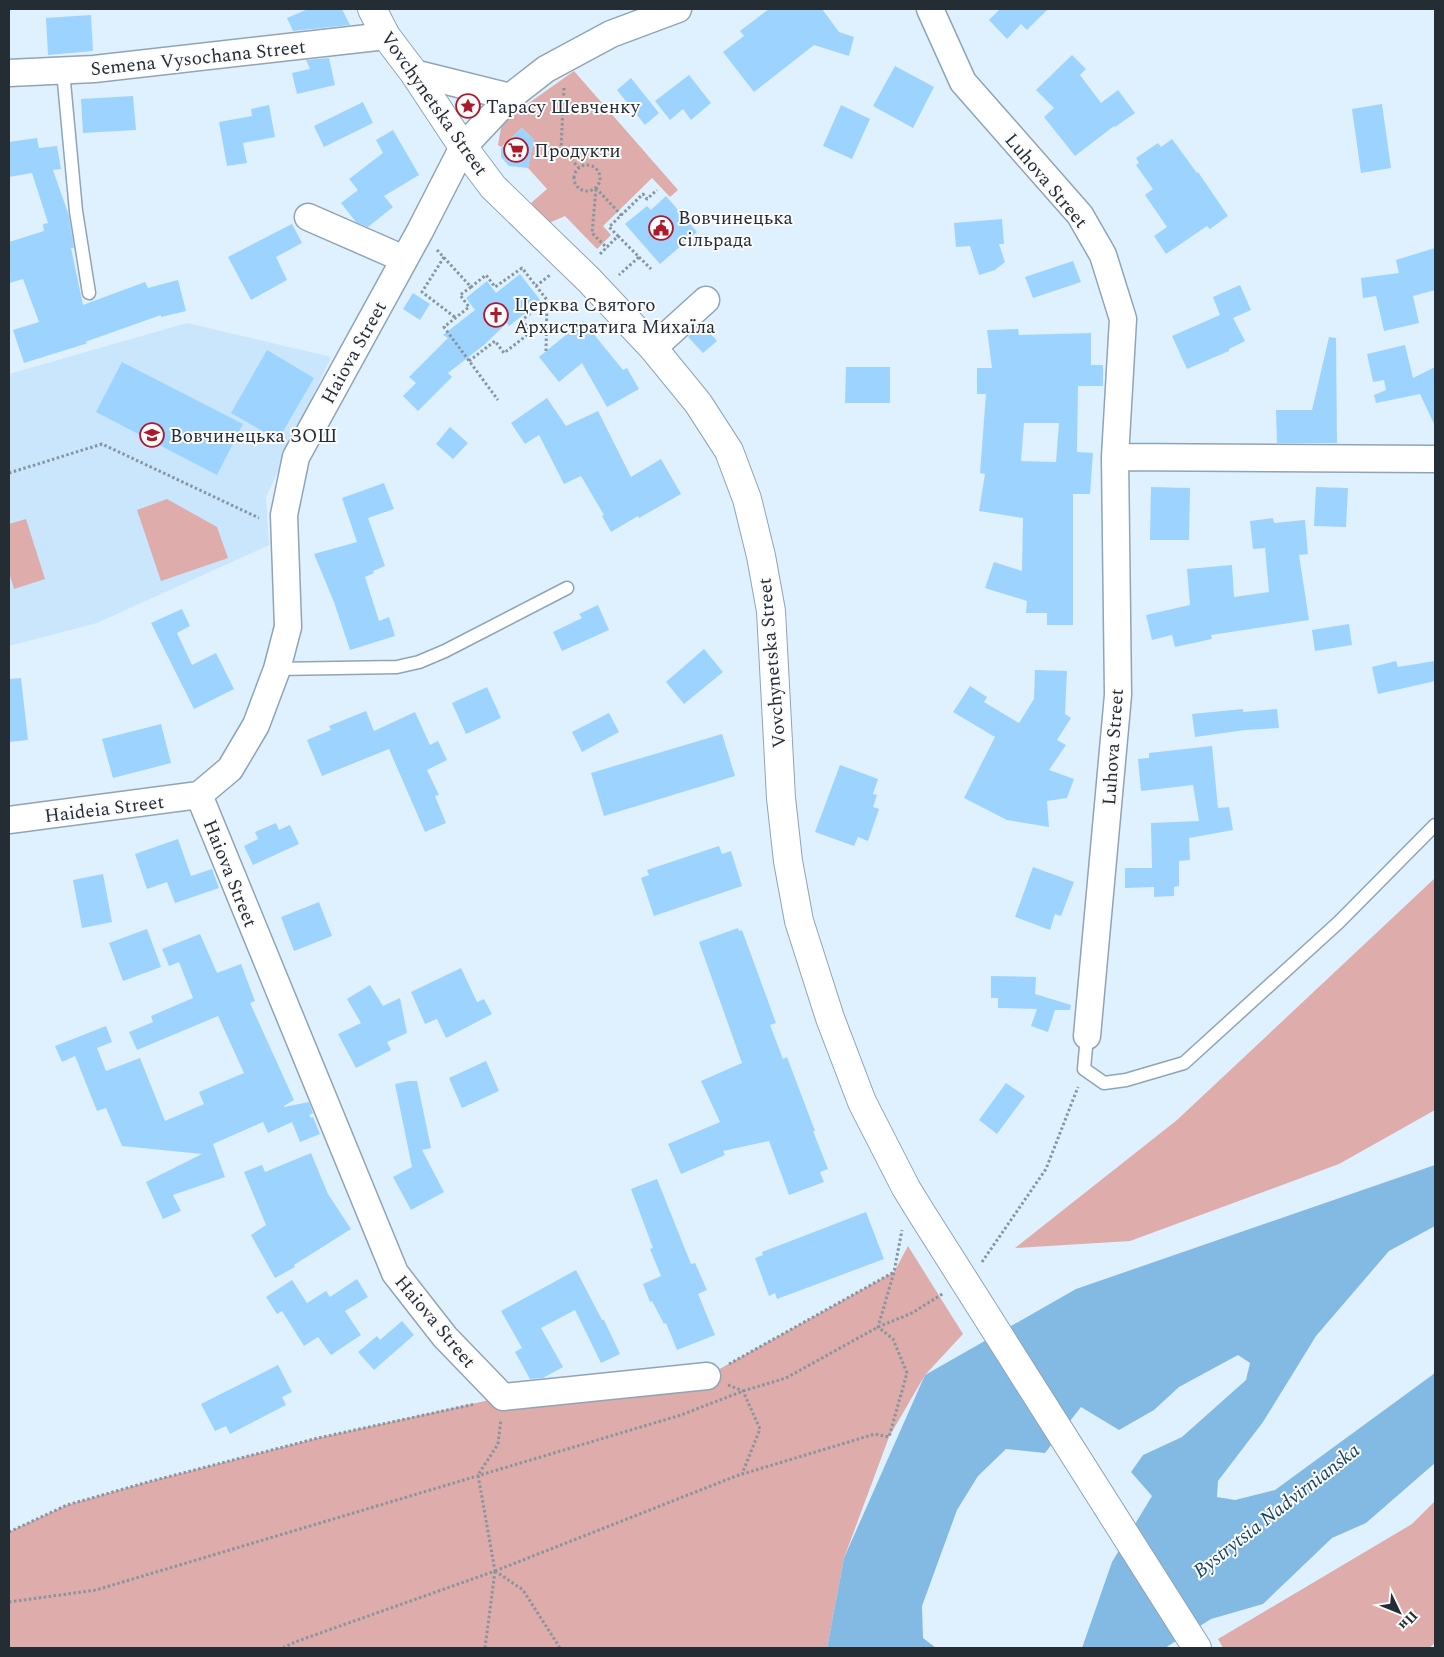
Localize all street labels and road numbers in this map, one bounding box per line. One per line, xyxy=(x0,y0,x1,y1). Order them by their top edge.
street label: Vovchynetska Street xyxy=(373,26,495,182)
street label: Semena Vysochana Street xyxy=(89,33,307,84)
street label: Luhova Street xyxy=(997,127,1095,235)
street label: Haiova Street xyxy=(314,296,395,410)
street label: Vovchynetska Street xyxy=(751,576,794,749)
street label: Luhova Street xyxy=(1095,687,1132,806)
street label: Haideia Street xyxy=(43,788,166,831)
street label: Haiova Street xyxy=(195,815,264,932)
street label: Haiova Street xyxy=(387,1269,483,1375)

